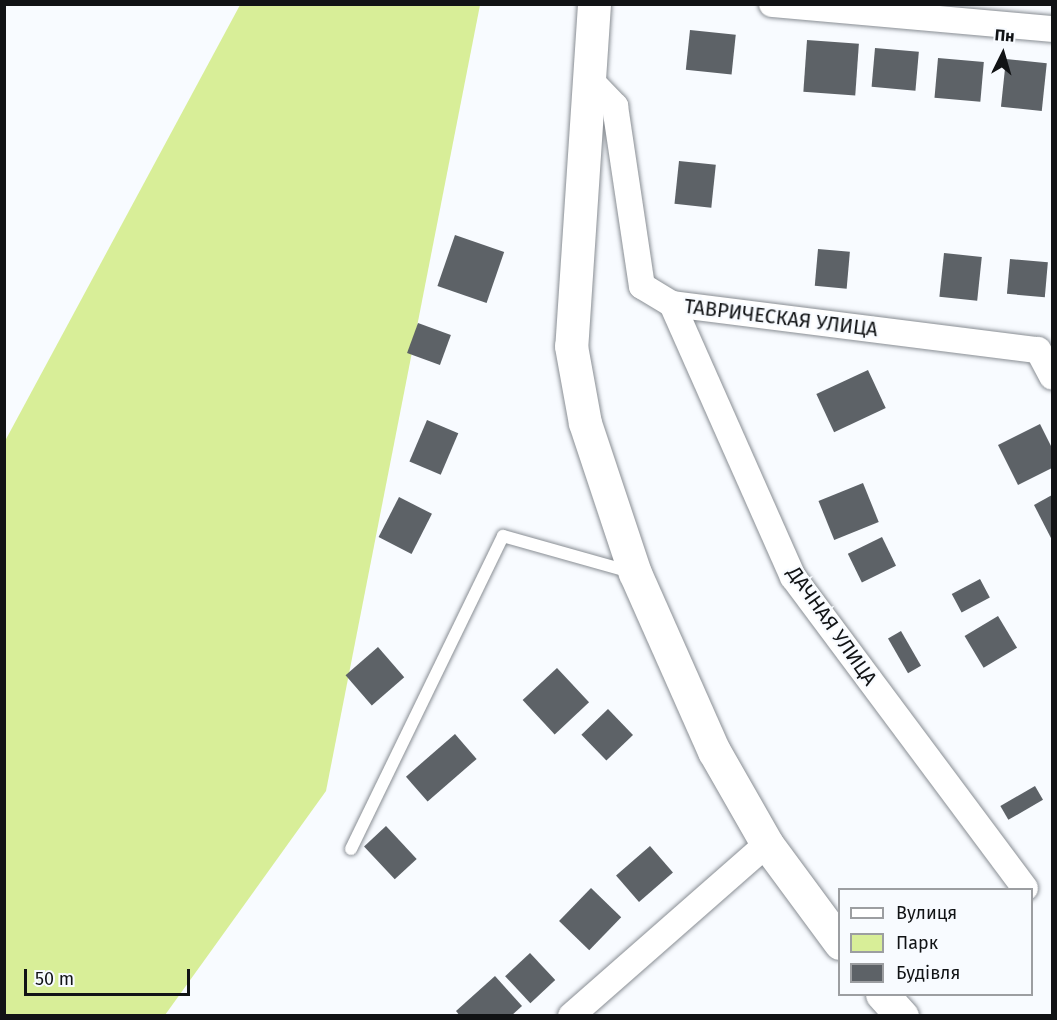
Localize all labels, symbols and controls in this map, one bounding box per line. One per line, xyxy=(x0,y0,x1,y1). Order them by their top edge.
north arrow xyxy=(973,24,1033,84)
text: Пн xyxy=(994,25,1015,46)
street label: ТАВРИЧЕСКАЯ УЛИЦА xyxy=(683,294,879,342)
street label: ДАЧНАЯ УЛИЦА xyxy=(782,562,882,690)
legend xyxy=(838,888,1033,996)
text: Вулиця xyxy=(896,902,957,924)
text: Парк xyxy=(896,932,938,954)
scale bar xyxy=(27,957,194,995)
text: Будівля xyxy=(896,962,960,984)
text: 50 m xyxy=(35,968,74,990)

